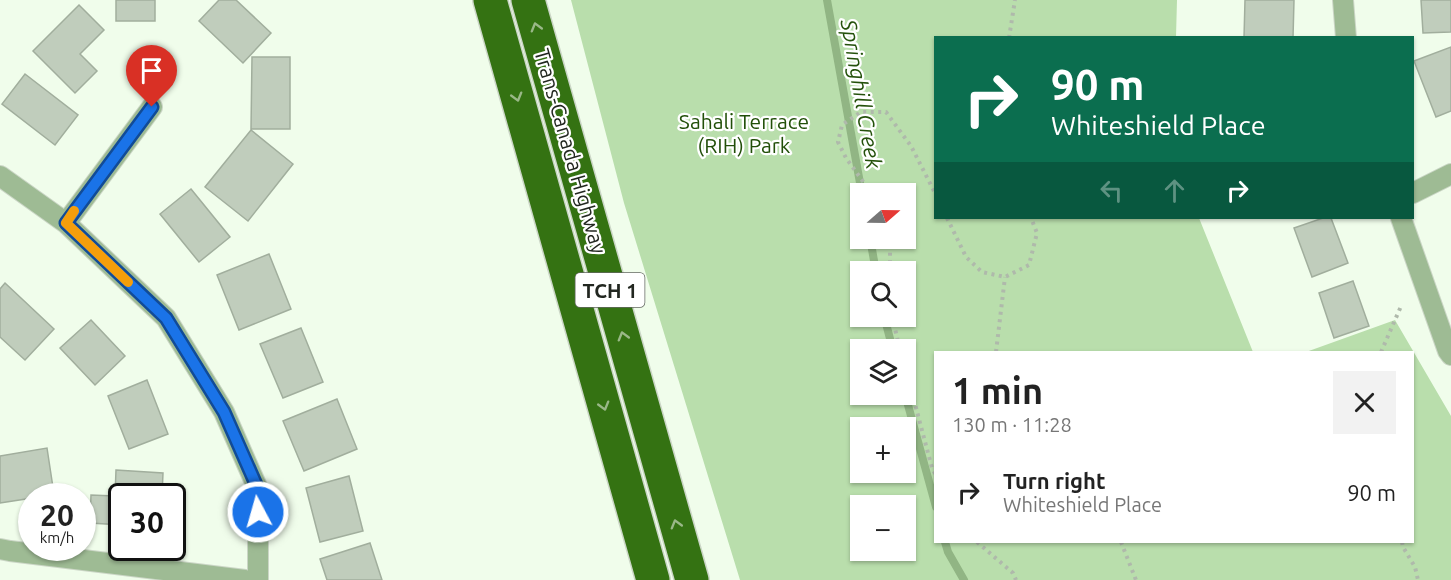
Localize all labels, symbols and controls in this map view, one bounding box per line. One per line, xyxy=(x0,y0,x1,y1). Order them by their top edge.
water label: Springhill Creek xyxy=(836,16,888,172)
one-way arrow xyxy=(530,22,543,32)
pin xyxy=(126,45,177,107)
street label: Trans-Canada Highway xyxy=(530,46,612,256)
icon: arrive xyxy=(135,54,168,87)
icon: right xyxy=(952,60,1030,138)
text: 90 m xyxy=(1051,61,1145,108)
one-way arrow xyxy=(510,91,522,102)
park label: Sahali Terrace (RIH) Park xyxy=(679,109,809,157)
text: Whiteshield Place xyxy=(1051,110,1266,140)
icon: left xyxy=(1095,174,1128,207)
icon: ahead xyxy=(1158,174,1191,207)
icon: right xyxy=(1221,174,1254,207)
north arrow xyxy=(850,183,916,249)
map controls xyxy=(850,183,916,561)
button: search xyxy=(850,261,916,327)
road number: TCH 1 xyxy=(576,273,644,307)
one-way arrow xyxy=(618,331,630,342)
button: layers xyxy=(850,339,916,405)
text: 1 min xyxy=(952,370,1043,411)
button: close xyxy=(1333,371,1396,434)
one-way arrow xyxy=(597,400,609,411)
text: 130 m · 11:28 xyxy=(952,413,1072,436)
button: + xyxy=(850,417,916,483)
text: Turn right xyxy=(1003,468,1105,493)
icon: right xyxy=(952,476,985,509)
position arrow xyxy=(226,480,290,544)
text: 90 m xyxy=(1347,480,1396,505)
speed limit sign: 30 xyxy=(108,483,186,561)
text: Whiteshield Place xyxy=(1003,493,1162,516)
button: − xyxy=(850,495,916,561)
text: 20 xyxy=(40,498,74,532)
one-way arrow xyxy=(671,519,683,530)
text: km/h xyxy=(40,529,74,546)

